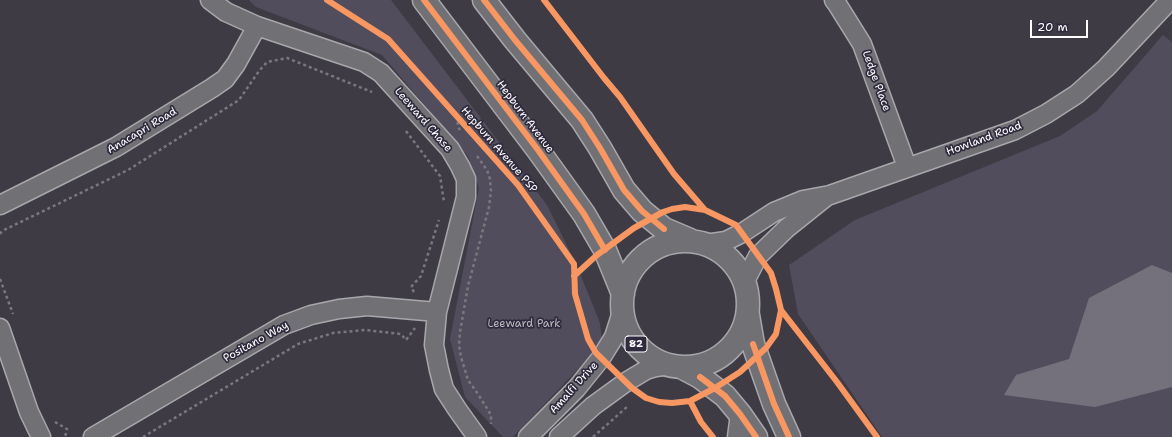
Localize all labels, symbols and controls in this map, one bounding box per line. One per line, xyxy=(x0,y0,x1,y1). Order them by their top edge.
scale bar xyxy=(1032,12,1090,38)
text: 20 m xyxy=(1037,19,1068,35)
street label: Ledge Place xyxy=(859,49,893,113)
street label: Hepburn Avenue xyxy=(494,78,556,156)
street label: Leeward Chase xyxy=(391,85,455,155)
street label: Hepburn Avenue PSP xyxy=(458,104,540,196)
street label: Anacapri Road xyxy=(105,105,179,157)
street label: Howland Road xyxy=(944,119,1024,159)
park label: Leeward Park xyxy=(487,317,561,331)
street label: Positano Way xyxy=(221,319,291,365)
road number: 82 xyxy=(625,336,647,352)
street label: Amalfi Drive xyxy=(547,359,601,417)

